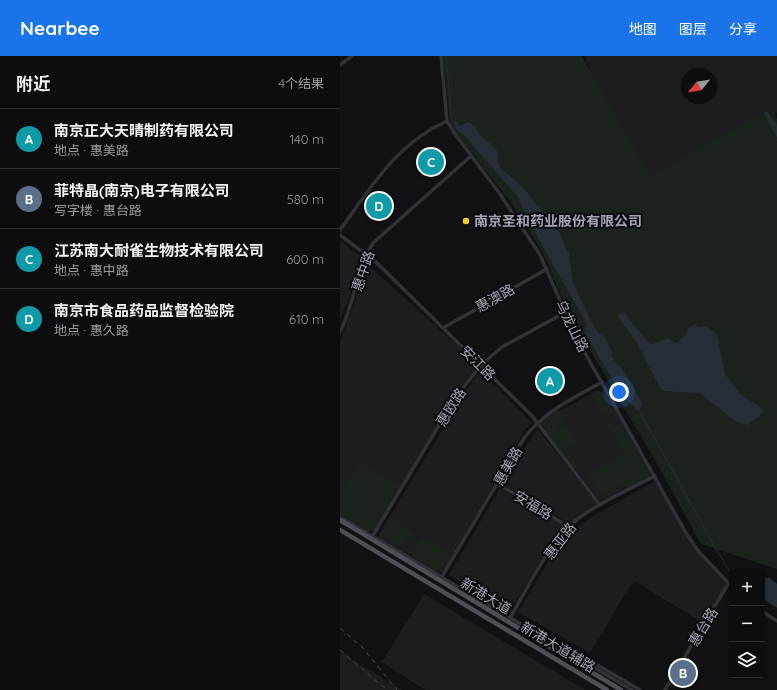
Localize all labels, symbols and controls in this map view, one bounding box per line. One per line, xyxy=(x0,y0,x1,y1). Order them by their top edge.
text: Nearbee xyxy=(20,16,100,40)
text: 地图 xyxy=(629,20,657,38)
text: 图层 xyxy=(679,20,707,38)
text: 分享 xyxy=(729,20,757,38)
north arrow xyxy=(681,68,717,104)
text: 附近 xyxy=(16,73,50,94)
text: 4个结果 xyxy=(278,75,324,91)
text: 南京正大天晴制药有限公司 xyxy=(54,121,234,140)
text: A xyxy=(25,131,33,147)
text: 140 m xyxy=(289,131,324,147)
text: 地点 · 惠美路 xyxy=(54,142,129,158)
pin: C xyxy=(418,147,444,177)
text: 菲特晶(南京)电子有限公司 xyxy=(54,181,230,200)
text: B xyxy=(25,191,33,207)
text: 580 m xyxy=(287,191,324,207)
pin: D xyxy=(366,191,392,221)
text: 写字楼 · 惠台路 xyxy=(54,202,142,218)
place label: 南京圣和药业股份有限公司 xyxy=(474,212,642,230)
marker: 南京圣和药业股份有限公司 xyxy=(461,216,471,226)
text: 江苏南大耐雀生物技术有限公司 xyxy=(54,241,264,260)
street label: 惠中路 xyxy=(348,248,378,294)
text: C xyxy=(25,251,33,267)
text: 600 m xyxy=(286,251,324,267)
text: 地点 · 惠中路 xyxy=(54,262,129,278)
street label: 惠澳路 xyxy=(472,280,518,316)
street label: 乌龙山路 xyxy=(552,297,592,355)
text: 南京市食品药品监督检验院 xyxy=(54,301,234,320)
text: D xyxy=(24,311,34,327)
text: 610 m xyxy=(289,311,324,327)
text: 地点 · 惠久路 xyxy=(54,322,129,338)
street label: 安江路 xyxy=(457,342,499,384)
pin: A xyxy=(537,366,563,396)
your location xyxy=(609,382,629,402)
street label: 惠欧路 xyxy=(432,384,470,430)
street label: 惠美路 xyxy=(490,443,526,489)
street label: 安福路 xyxy=(510,486,556,524)
street label: 惠亚路 xyxy=(540,519,580,563)
map controls xyxy=(729,570,765,678)
button: + xyxy=(729,570,765,606)
street label: 新港大道 xyxy=(457,574,515,618)
street label: 惠台路 xyxy=(684,604,722,650)
button: − xyxy=(729,606,765,642)
street label: 新港大道辅路 xyxy=(517,618,599,676)
button: layers xyxy=(729,642,765,678)
pin: B xyxy=(670,658,696,688)

